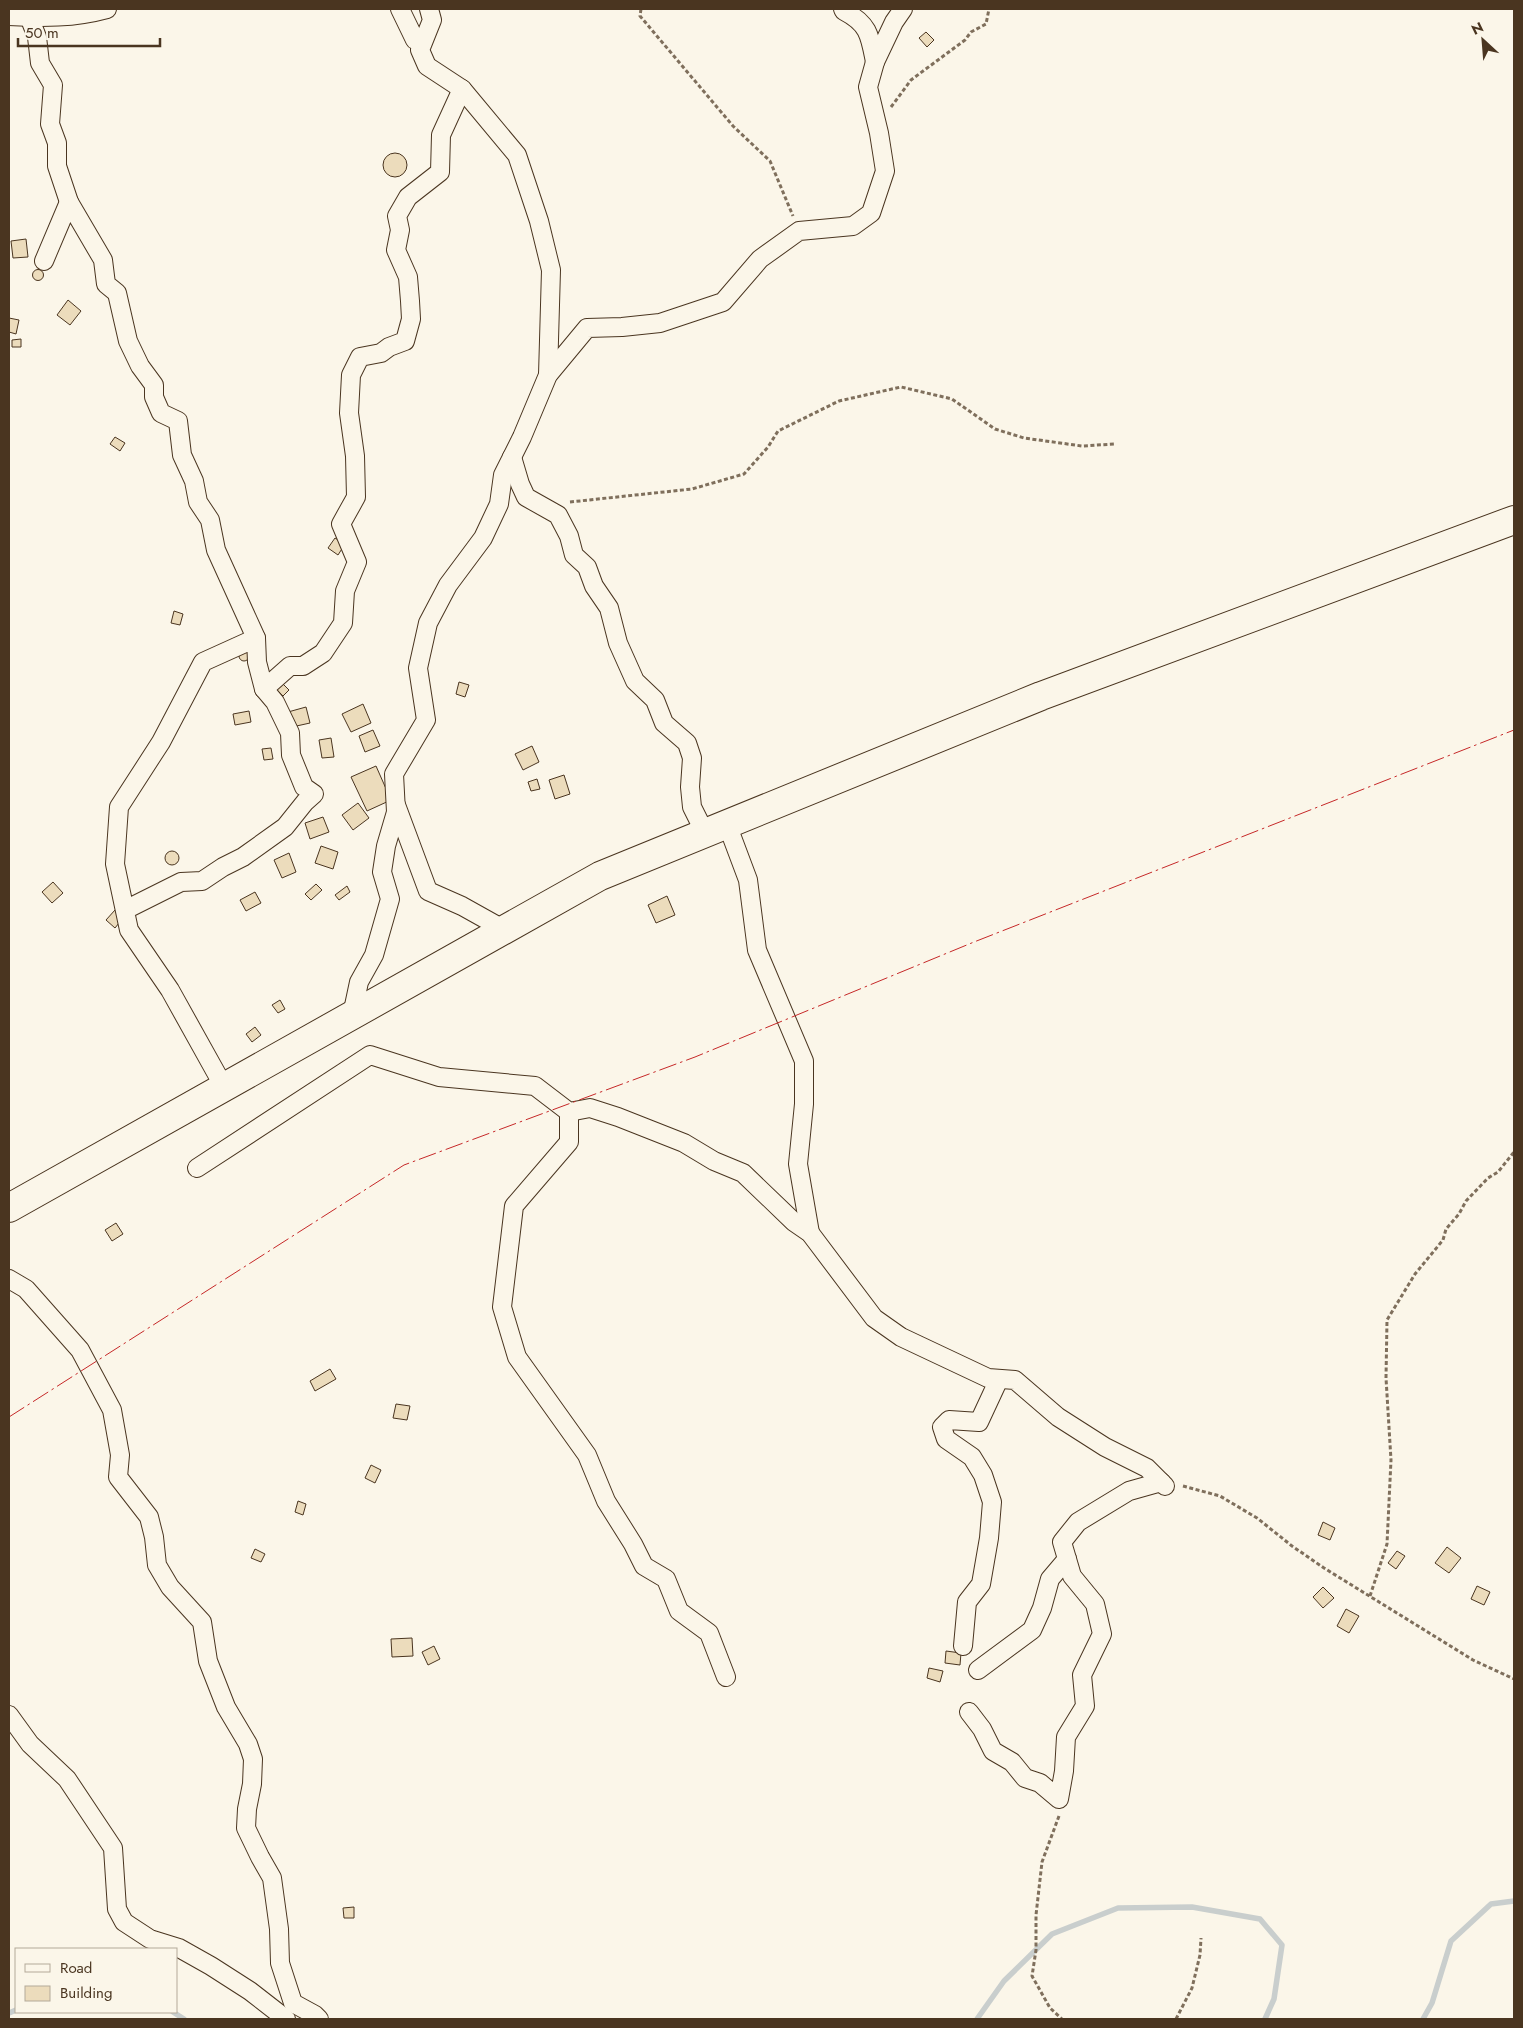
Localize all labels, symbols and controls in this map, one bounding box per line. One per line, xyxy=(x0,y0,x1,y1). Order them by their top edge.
scale bar xyxy=(18,15,160,47)
north arrow xyxy=(1458,15,1508,65)
text: N xyxy=(1468,17,1487,40)
text: 50 m xyxy=(25,22,59,44)
legend xyxy=(15,1948,178,2013)
text: Road xyxy=(60,1957,92,1979)
text: Building xyxy=(60,1982,112,2004)

